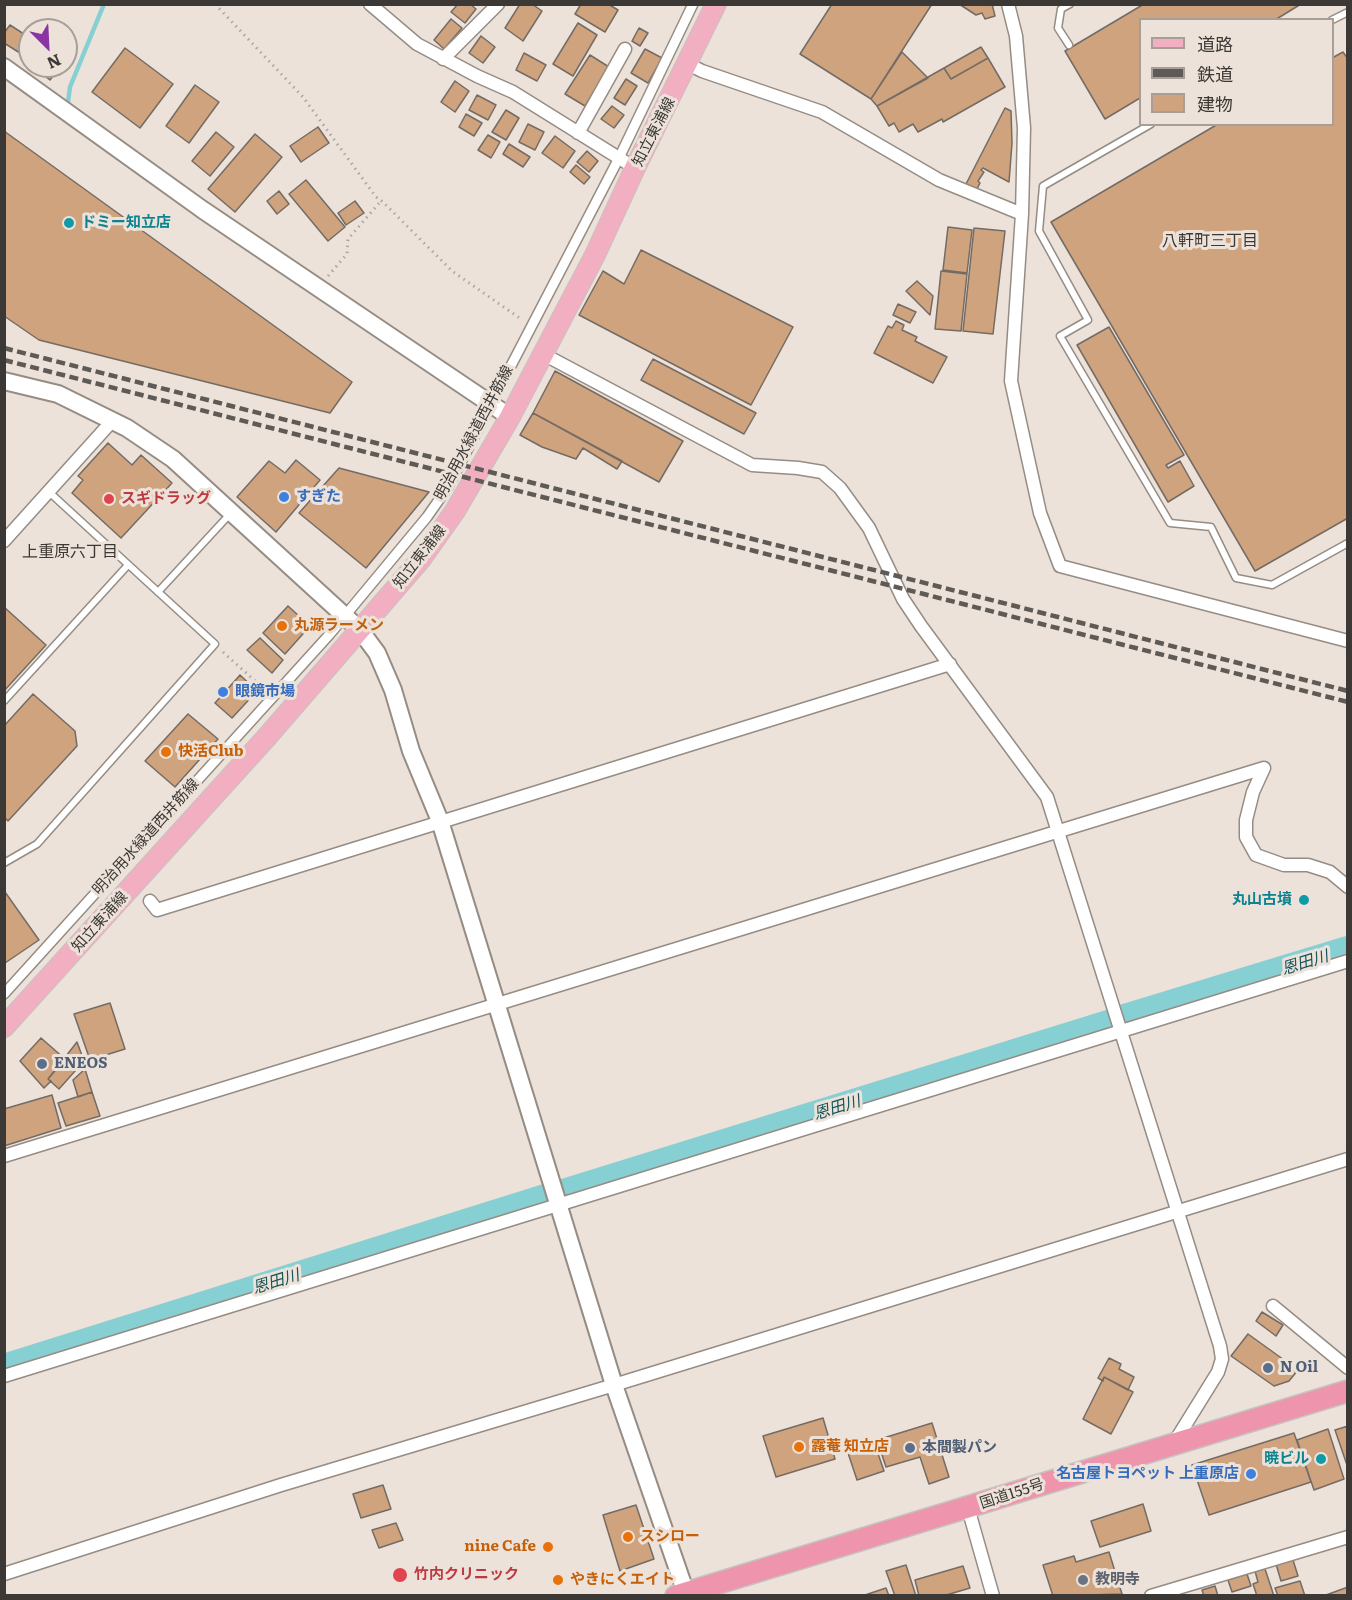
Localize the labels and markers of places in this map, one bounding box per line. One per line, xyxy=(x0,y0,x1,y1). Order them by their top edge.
place label: ドミー知立店 xyxy=(81,214,171,232)
marker: ドミー知立店 xyxy=(62,216,76,230)
place label: すぎた xyxy=(296,488,341,506)
place label: スギドラッグ xyxy=(121,490,211,508)
marker: すぎた xyxy=(277,490,291,504)
marker: スギドラッグ xyxy=(102,492,116,506)
place label: 丸源ラーメン xyxy=(294,617,384,635)
marker: 丸源ラーメン xyxy=(275,619,289,633)
place label: 眼鏡市場 xyxy=(235,683,295,701)
marker: 眼鏡市場 xyxy=(216,685,230,699)
place label: 快活Club xyxy=(178,743,243,761)
marker: 快活Club xyxy=(159,745,173,759)
place label: 丸山古墳 xyxy=(1232,891,1292,909)
marker: 丸山古墳 xyxy=(1297,893,1311,907)
place label: ENEOS xyxy=(54,1055,107,1073)
marker: ENEOS xyxy=(35,1057,49,1071)
place label: N Oil xyxy=(1280,1359,1318,1377)
marker: N Oil xyxy=(1261,1361,1275,1375)
place label: 露菴 知立店 xyxy=(811,1438,889,1456)
place label: 本間製パン xyxy=(922,1439,997,1457)
marker: 露菴 知立店 xyxy=(792,1440,806,1454)
marker: 本間製パン xyxy=(903,1441,917,1455)
place label: 暁ビル xyxy=(1264,1450,1309,1468)
marker: 暁ビル xyxy=(1314,1452,1328,1466)
place label: 名古屋トヨペット 上重原店 xyxy=(1056,1465,1239,1483)
marker: 名古屋トヨペット 上重原店 xyxy=(1244,1467,1258,1481)
place label: スシロー xyxy=(640,1528,700,1546)
marker: スシロー xyxy=(621,1530,635,1544)
place label: nine Cafe xyxy=(464,1538,536,1556)
marker: nine Cafe xyxy=(541,1540,555,1554)
marker: 竹内クリニック xyxy=(391,1566,409,1584)
place label: 竹内クリニック xyxy=(414,1566,519,1584)
place label: やきにくエイト xyxy=(570,1571,675,1589)
place label: 教明寺 xyxy=(1095,1571,1140,1589)
marker: やきにくエイト xyxy=(551,1573,565,1587)
marker: 教明寺 xyxy=(1076,1573,1090,1587)

